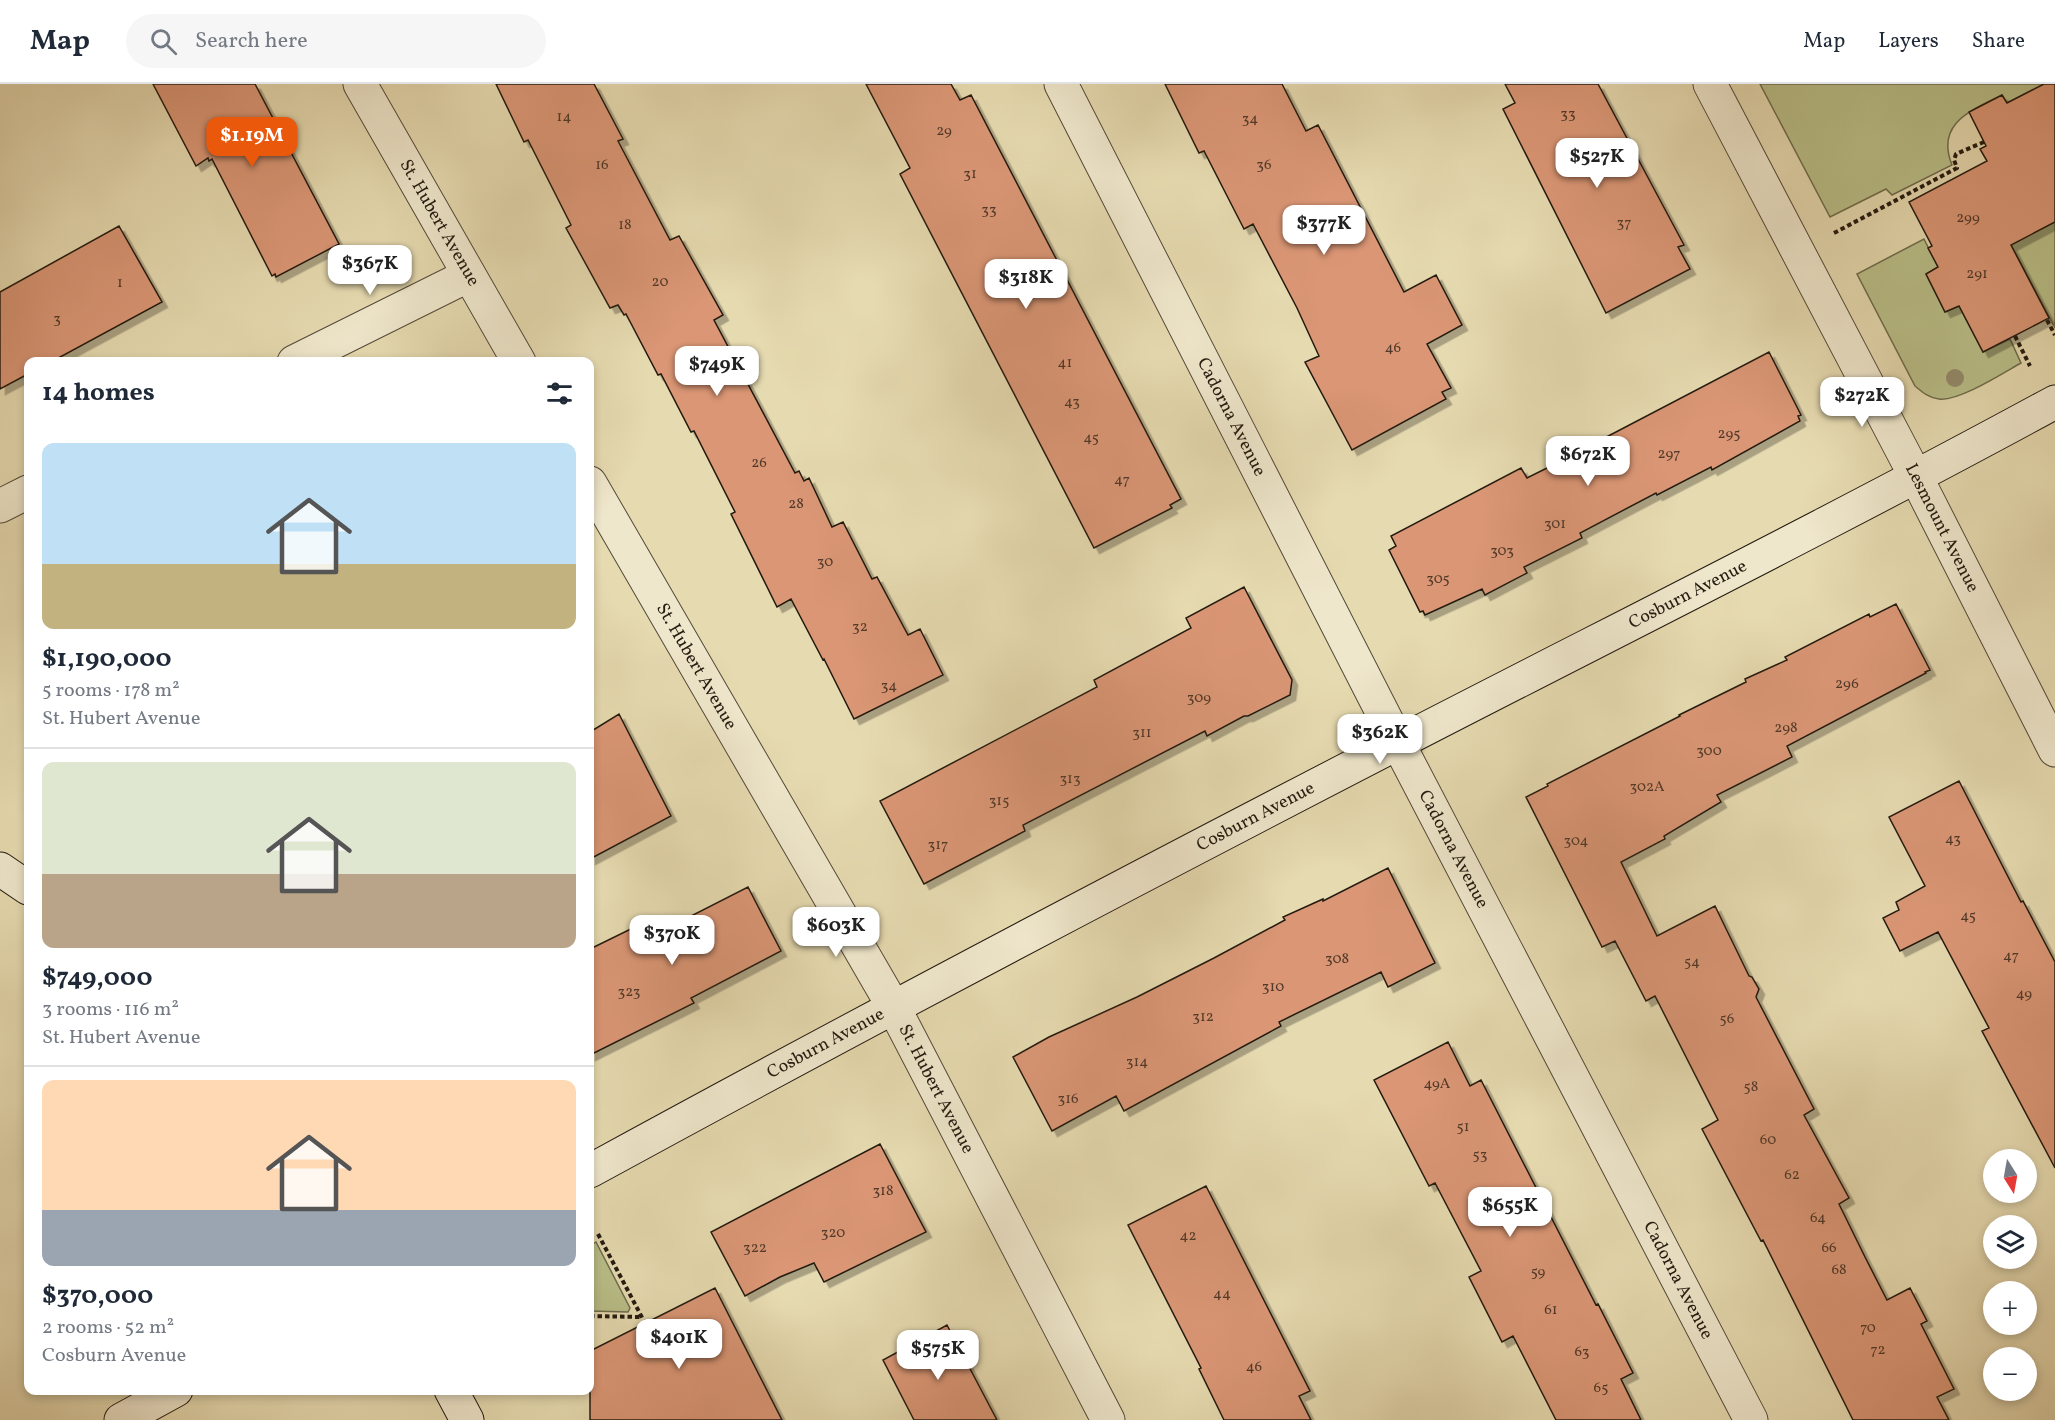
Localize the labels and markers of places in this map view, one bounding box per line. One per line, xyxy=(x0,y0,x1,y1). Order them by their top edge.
pin: $1.19M xyxy=(203,117,301,168)
pin: $527K xyxy=(1555,138,1639,189)
pin: $377K xyxy=(1282,205,1366,256)
pin: $367K xyxy=(328,245,412,296)
pin: $318K xyxy=(984,259,1068,310)
pin: $749K xyxy=(675,346,759,397)
pin: $272K xyxy=(1820,377,1904,428)
pin: $672K xyxy=(1546,436,1630,487)
pin: $362K xyxy=(1338,714,1422,765)
pin: $603K xyxy=(794,907,878,958)
pin: $370K xyxy=(630,915,714,966)
pin: $655K xyxy=(1468,1187,1552,1238)
pin: $401K xyxy=(637,1319,721,1370)
pin: $575K xyxy=(896,1330,980,1381)

